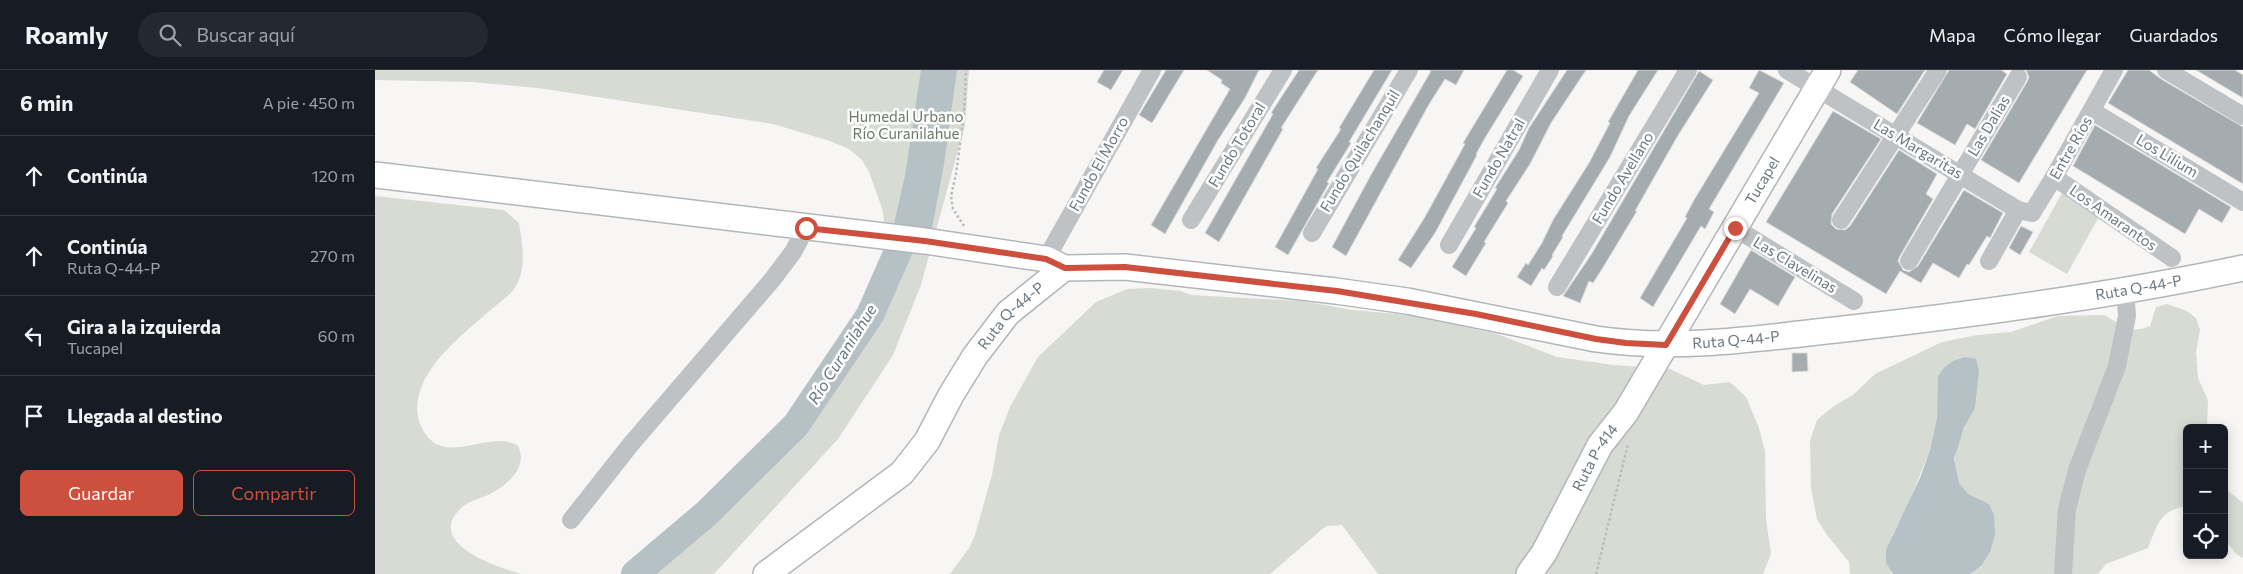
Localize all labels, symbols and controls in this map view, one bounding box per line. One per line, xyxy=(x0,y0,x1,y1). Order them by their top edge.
search box xyxy=(138,12,488,57)
text: Roamly xyxy=(25,20,108,49)
icon: search xyxy=(156,21,184,49)
text: Buscar aquí xyxy=(196,23,295,46)
text: Mapa xyxy=(1929,24,1976,46)
text: Cómo llegar xyxy=(2004,24,2101,46)
text: Guardados xyxy=(2129,24,2218,46)
street label: Fundo Quilachanquil xyxy=(1316,86,1403,215)
text: 6 min xyxy=(20,90,73,115)
street label: Las Dalias xyxy=(1963,92,2013,159)
text: A pie · 450 m xyxy=(263,93,355,112)
street label: Fundo Totoral xyxy=(1204,99,1268,190)
park label: Humedal Urbano Río Curanilahue xyxy=(848,107,964,142)
street label: Fundo El Morro xyxy=(1065,113,1132,214)
street label: Entre Ríos xyxy=(2045,113,2095,182)
street label: Las Margaritas xyxy=(1871,114,1966,182)
street label: Fundo Natral xyxy=(1468,115,1528,200)
street label: Fundo Avellano xyxy=(1588,128,1657,227)
street label: Los Lilium xyxy=(2133,130,2202,181)
street label: Tucapel xyxy=(1741,153,1783,208)
icon: ahead xyxy=(20,162,48,190)
text: Continúa xyxy=(67,164,148,187)
text: 120 m xyxy=(312,166,355,185)
street label: Los Amarantos xyxy=(2066,180,2161,254)
route start xyxy=(795,217,818,240)
route end xyxy=(1724,217,1747,240)
street label: Las Clavelinas xyxy=(1751,232,1841,296)
text: Continúa xyxy=(67,235,148,258)
icon: ahead xyxy=(20,242,48,270)
text: 270 m xyxy=(310,246,355,265)
text: Ruta Q-44-P xyxy=(67,258,160,277)
street label: Ruta Q-44-P xyxy=(2094,270,2183,303)
street label: Ruta Q-44-P xyxy=(973,278,1047,353)
water label: Río Curanilahue xyxy=(803,300,880,407)
text: Gira a la izquierda xyxy=(67,315,221,338)
icon: left xyxy=(20,322,48,350)
text: 60 m xyxy=(318,326,355,345)
street label: Ruta Q-44-P xyxy=(1692,326,1781,351)
text: Tucapel xyxy=(67,338,123,357)
icon: arrive xyxy=(20,402,48,430)
text: Llegada al destino xyxy=(67,404,223,427)
street label: Ruta P-414 xyxy=(1568,420,1621,494)
map controls xyxy=(2183,424,2228,559)
button: + xyxy=(2183,424,2228,469)
button: − xyxy=(2183,469,2228,514)
button: Guardar xyxy=(20,470,183,516)
button: Compartir xyxy=(193,470,355,516)
button: locate xyxy=(2183,514,2228,559)

